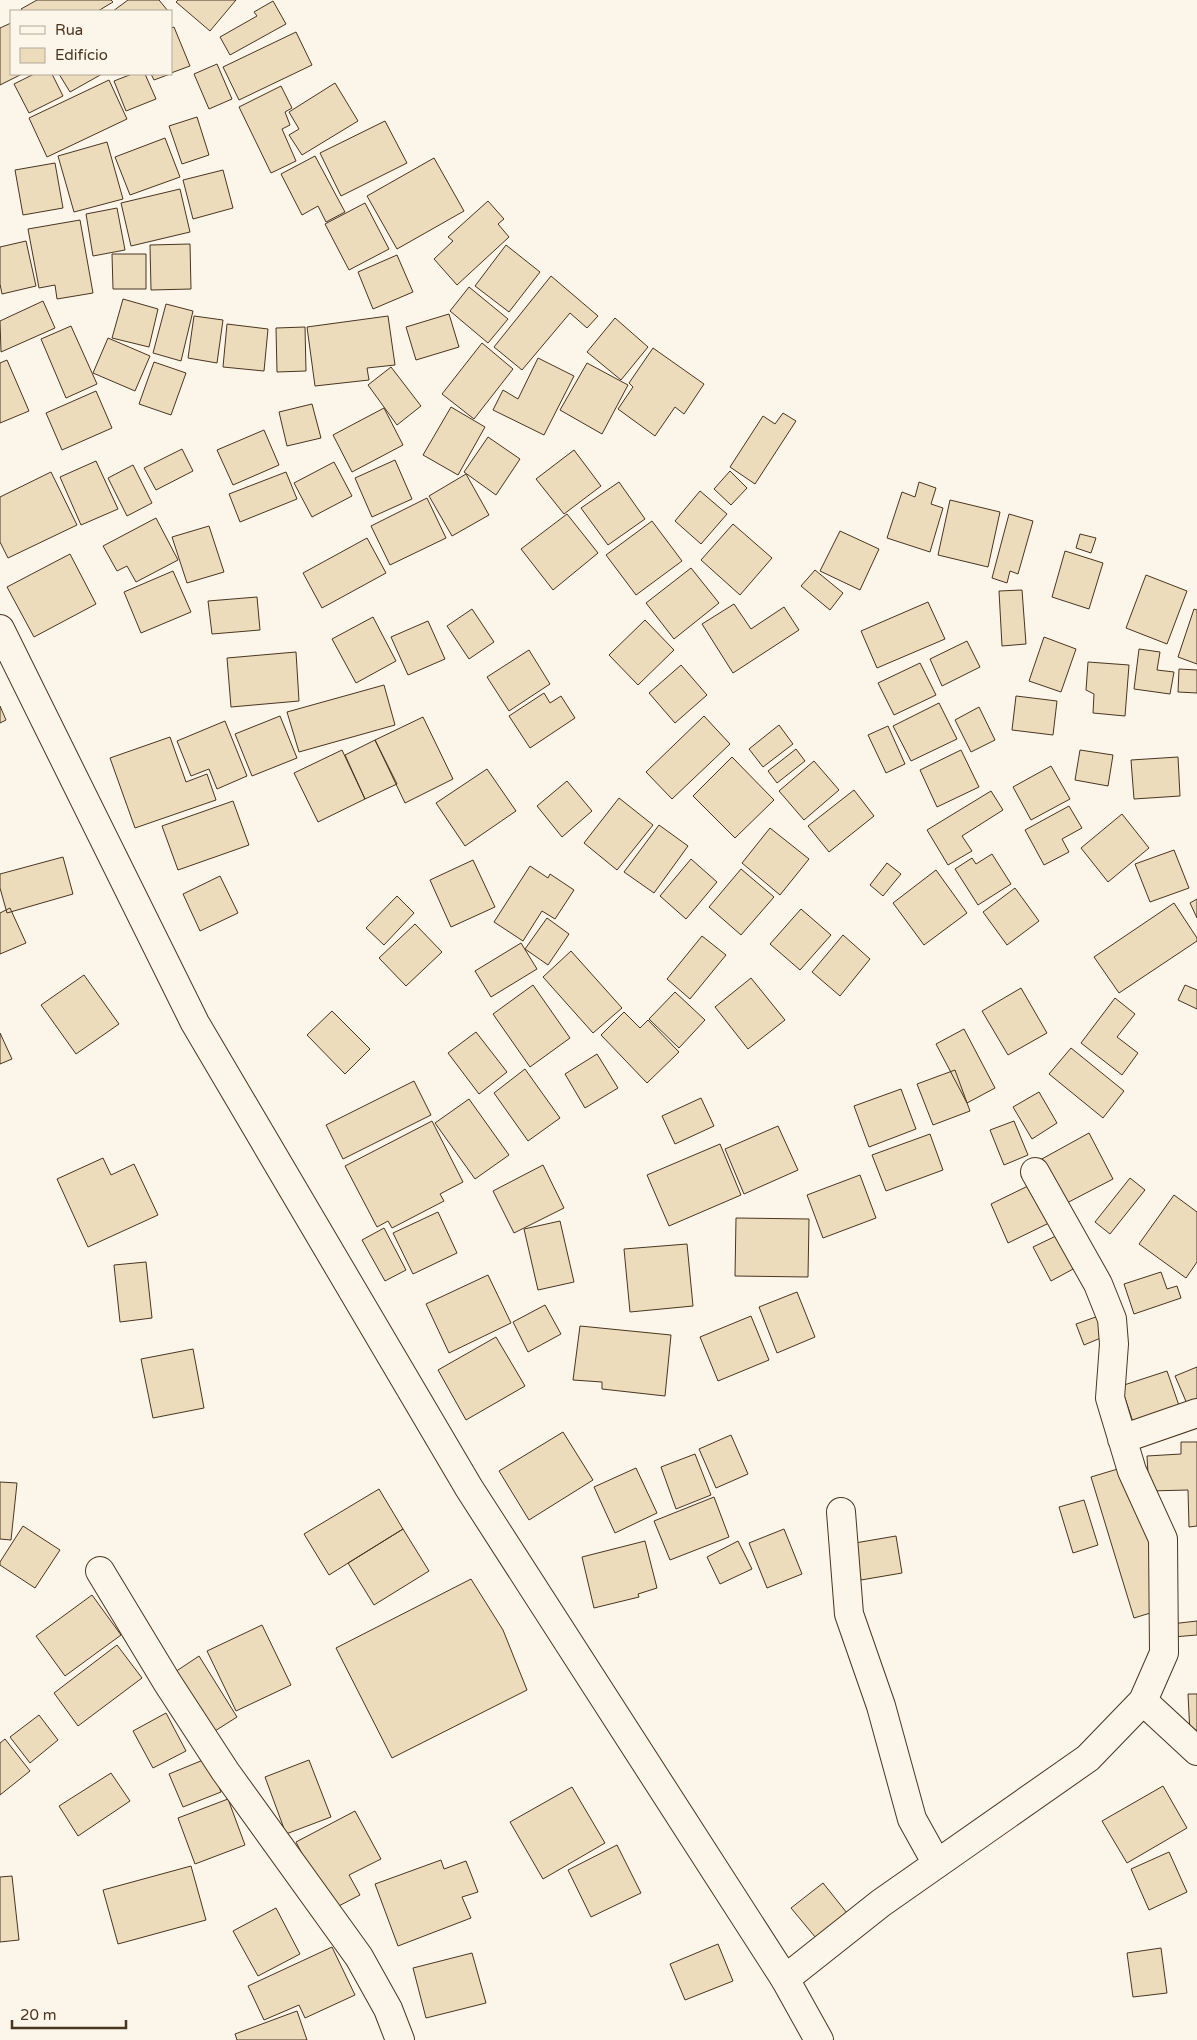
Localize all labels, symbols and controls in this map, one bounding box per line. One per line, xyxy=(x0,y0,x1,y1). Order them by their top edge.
legend xyxy=(10,10,172,75)
text: Rua xyxy=(55,21,83,39)
text: Edifício xyxy=(55,46,108,64)
scale bar xyxy=(12,1998,126,2030)
text: 20 m xyxy=(20,2006,57,2024)

